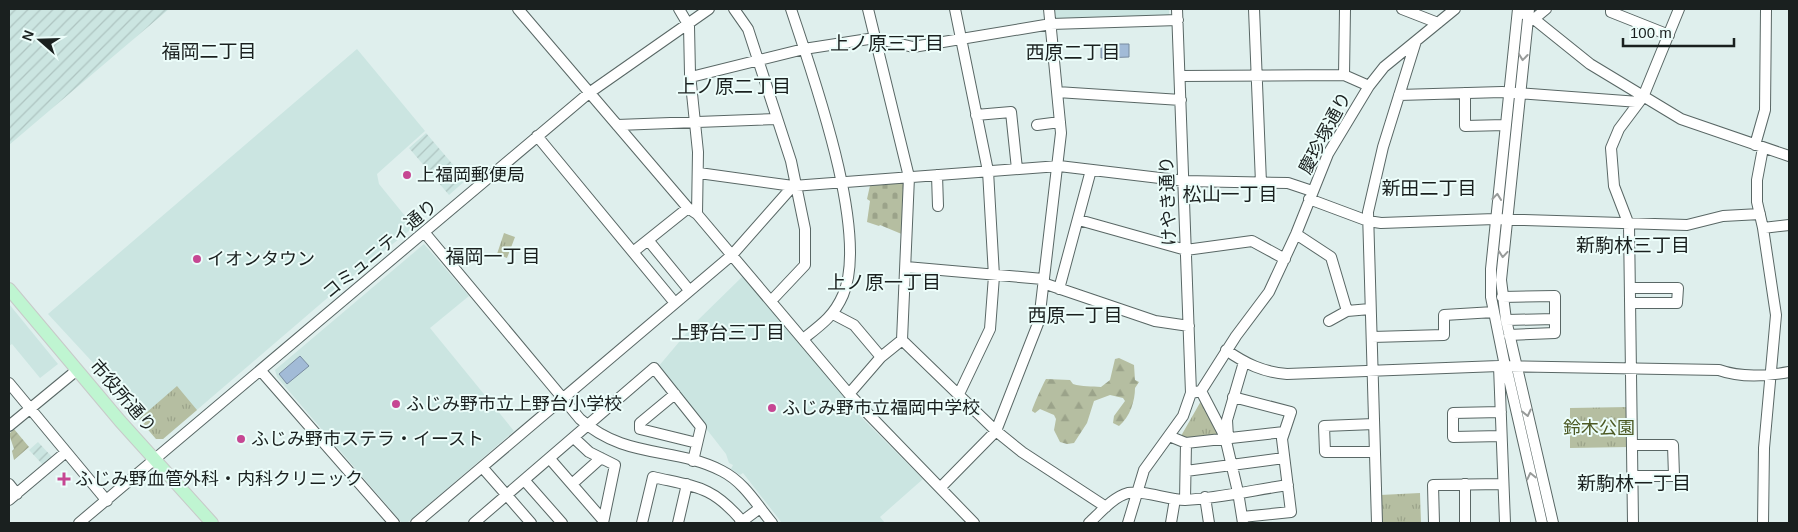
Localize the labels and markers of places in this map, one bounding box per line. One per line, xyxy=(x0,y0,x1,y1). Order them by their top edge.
place label: 上福岡郵便局 xyxy=(417,165,525,185)
marker: 上福岡郵便局 xyxy=(401,169,413,181)
place label: イオンタウン xyxy=(207,249,315,269)
marker: イオンタウン xyxy=(191,253,203,265)
place label: ふじみ野市立上野台小学校 xyxy=(406,394,622,414)
marker: ふじみ野市立上野台小学校 xyxy=(390,398,402,410)
place label: ふじみ野市立福岡中学校 xyxy=(782,398,980,418)
marker: ふじみ野市立福岡中学校 xyxy=(766,402,778,414)
place label: ふじみ野市ステラ・イースト xyxy=(251,429,484,449)
marker: ふじみ野市ステラ・イースト xyxy=(235,433,247,445)
place label: ふじみ野血管外科・内科クリニック xyxy=(75,469,363,489)
marker: ふじみ野血管外科・内科クリニック xyxy=(57,472,71,486)

